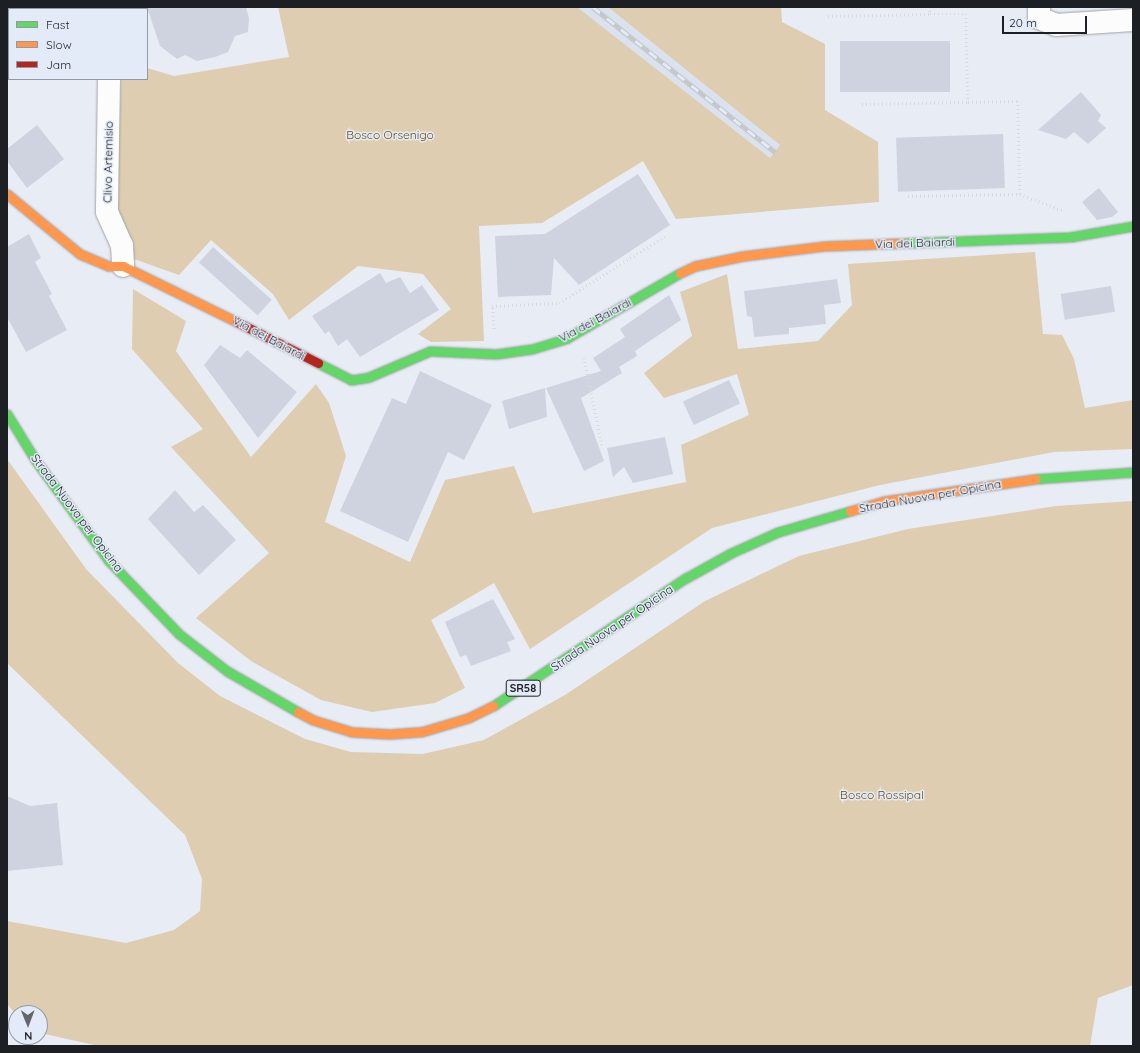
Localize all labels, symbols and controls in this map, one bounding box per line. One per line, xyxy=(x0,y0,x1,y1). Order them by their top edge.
legend xyxy=(8,8,148,80)
scale bar xyxy=(1004,8,1089,34)
text: 20 m xyxy=(1009,15,1037,30)
text: Fast xyxy=(46,17,70,32)
text: Slow xyxy=(46,37,72,52)
text: Jam xyxy=(46,57,71,72)
street label: Clivo Artemisio xyxy=(100,121,116,203)
park label: Bosco Orsenigo xyxy=(346,128,434,142)
street label: Via dei Baiardi xyxy=(875,234,955,252)
street label: Via dei Baiardi xyxy=(556,295,634,345)
street label: Via dei Baiardi xyxy=(230,313,308,363)
street label: Strada Nuova per Opicina xyxy=(28,451,126,575)
street label: Strada Nuova per Opicina xyxy=(858,476,1002,516)
street label: Strada Nuova per Opicina xyxy=(548,582,676,674)
road number: SR58 xyxy=(505,679,541,697)
park label: Bosco Rossipal xyxy=(840,788,924,802)
north arrow xyxy=(8,1005,48,1045)
text: N xyxy=(24,1029,32,1043)

